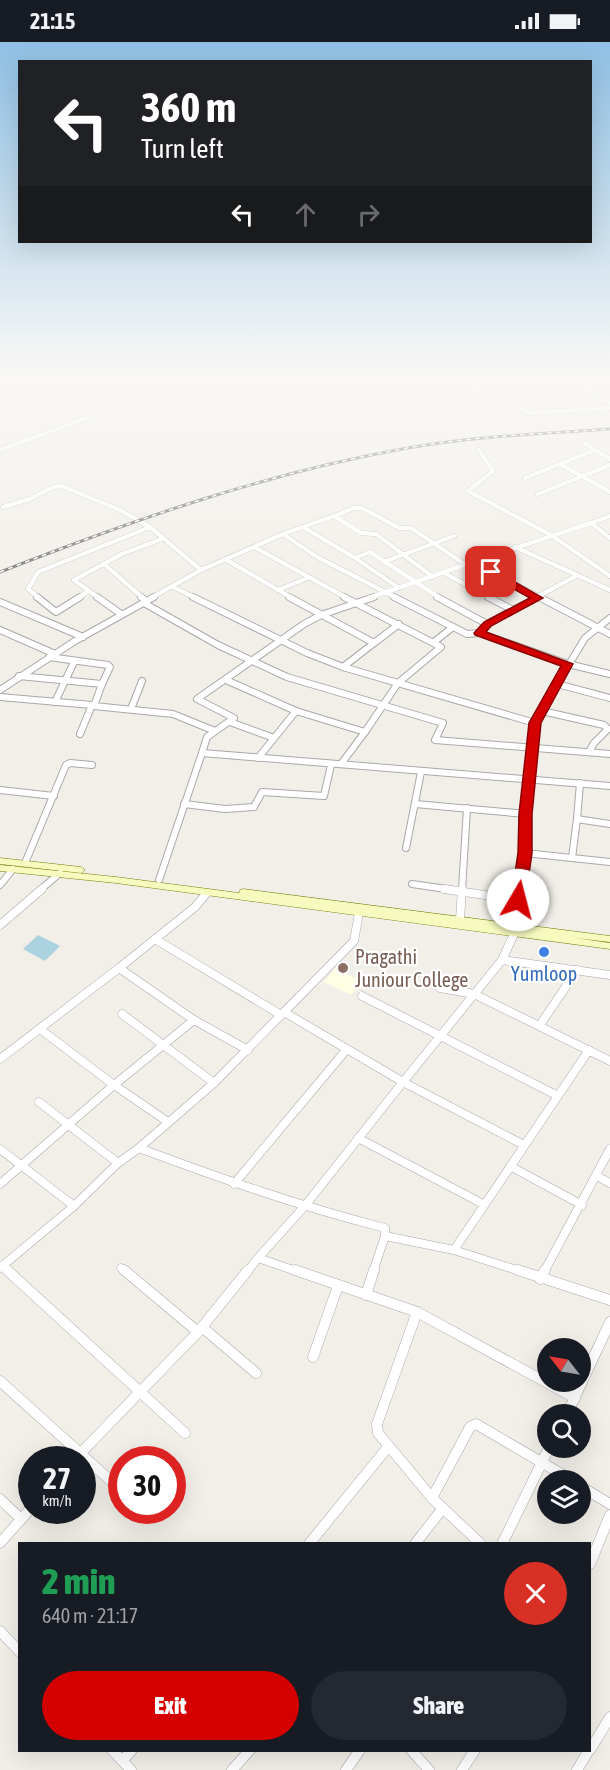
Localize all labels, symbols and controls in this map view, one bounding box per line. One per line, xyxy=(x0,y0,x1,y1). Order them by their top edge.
text: 21:15 xyxy=(30,8,75,34)
text: 360 m xyxy=(141,83,236,131)
icon: left xyxy=(42,84,120,162)
text: Turn left xyxy=(141,133,224,164)
icon: left xyxy=(226,198,259,231)
icon: ahead xyxy=(289,198,322,231)
icon: right xyxy=(352,198,385,231)
pin xyxy=(465,546,516,597)
icon: arrive xyxy=(474,555,507,588)
position arrow xyxy=(486,868,550,932)
place label: Pragathi Juniour College xyxy=(355,945,468,991)
marker: Yumloop xyxy=(537,945,551,959)
marker: Pragathi Juniour College xyxy=(336,961,350,975)
place label: Yumloop xyxy=(511,962,577,985)
north arrow xyxy=(537,1338,591,1392)
map controls xyxy=(537,1338,591,1524)
button: search xyxy=(537,1404,591,1458)
speed limit sign: 30 xyxy=(108,1446,186,1524)
text: 27 xyxy=(43,1461,71,1495)
button: layers xyxy=(537,1470,591,1524)
text: km/h xyxy=(42,1492,72,1509)
text: 2 min xyxy=(42,1560,116,1602)
button: close xyxy=(504,1562,567,1625)
text: 640 m · 21:17 xyxy=(42,1604,138,1627)
button: Exit xyxy=(42,1671,299,1740)
button: Share xyxy=(311,1671,567,1740)

